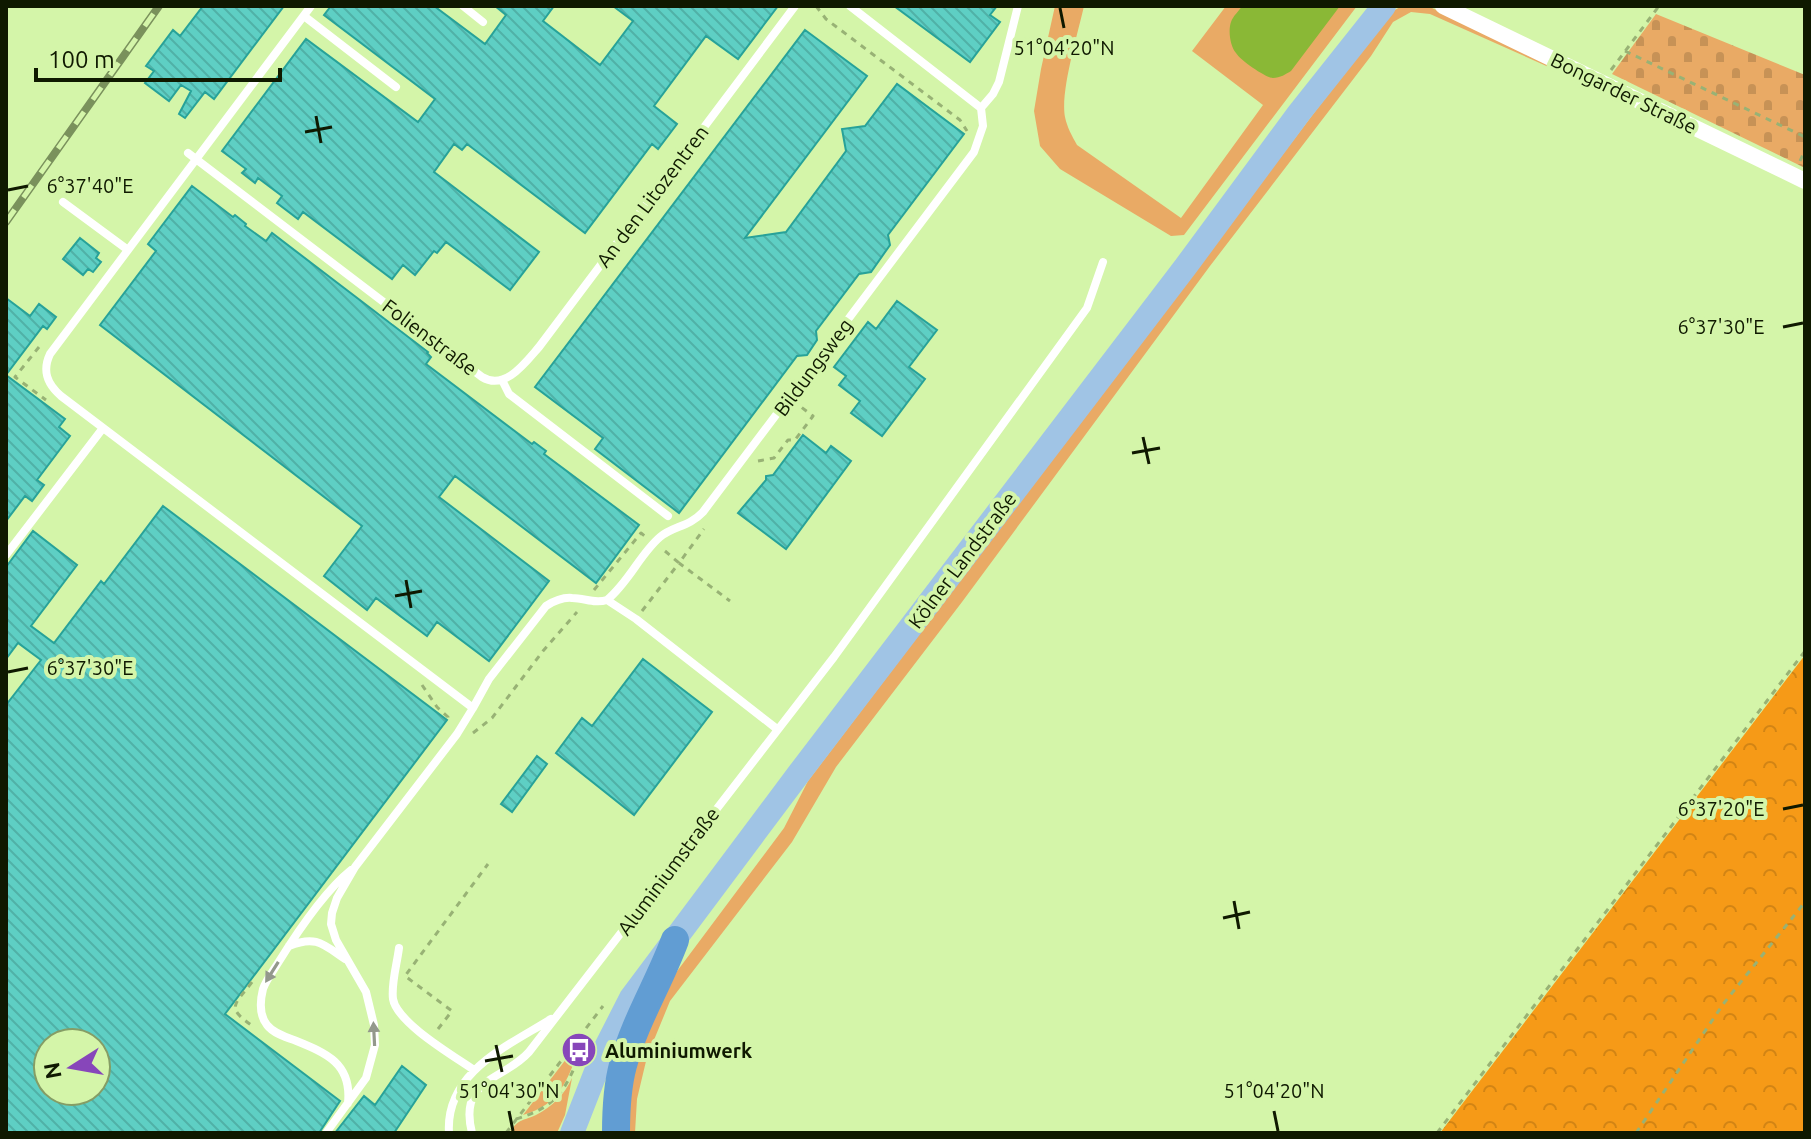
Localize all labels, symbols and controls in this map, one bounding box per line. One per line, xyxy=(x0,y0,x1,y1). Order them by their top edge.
scale bar xyxy=(36,32,280,82)
text: 51°04'20"N xyxy=(1013,36,1115,59)
text: 100 m xyxy=(48,46,115,73)
street label: Bongarder Straße xyxy=(1547,48,1701,138)
street label: An den Litozentren xyxy=(591,121,713,271)
text: 6°37'40"E xyxy=(47,174,133,197)
street label: Folienstraße xyxy=(378,294,482,380)
street label: Bildungsweg xyxy=(769,314,857,420)
text: 6°37'30"E xyxy=(1678,315,1764,338)
street label: Kölner Landstraße xyxy=(903,487,1021,633)
text: 6°37'30"E xyxy=(47,656,133,679)
text: 6°37'20"E xyxy=(1678,797,1764,820)
street label: Aluminiumstraße xyxy=(612,802,724,940)
one-way arrow xyxy=(266,961,280,983)
one-way arrow xyxy=(367,1021,380,1046)
north arrow xyxy=(32,1027,112,1107)
bus stop icon: Aluminiumwerk xyxy=(560,1031,598,1069)
place label: Aluminiumwerk xyxy=(605,1039,752,1062)
text: N xyxy=(38,1060,66,1081)
text: 51°04'30"N xyxy=(458,1079,560,1102)
text: 51°04'20"N xyxy=(1223,1079,1325,1102)

